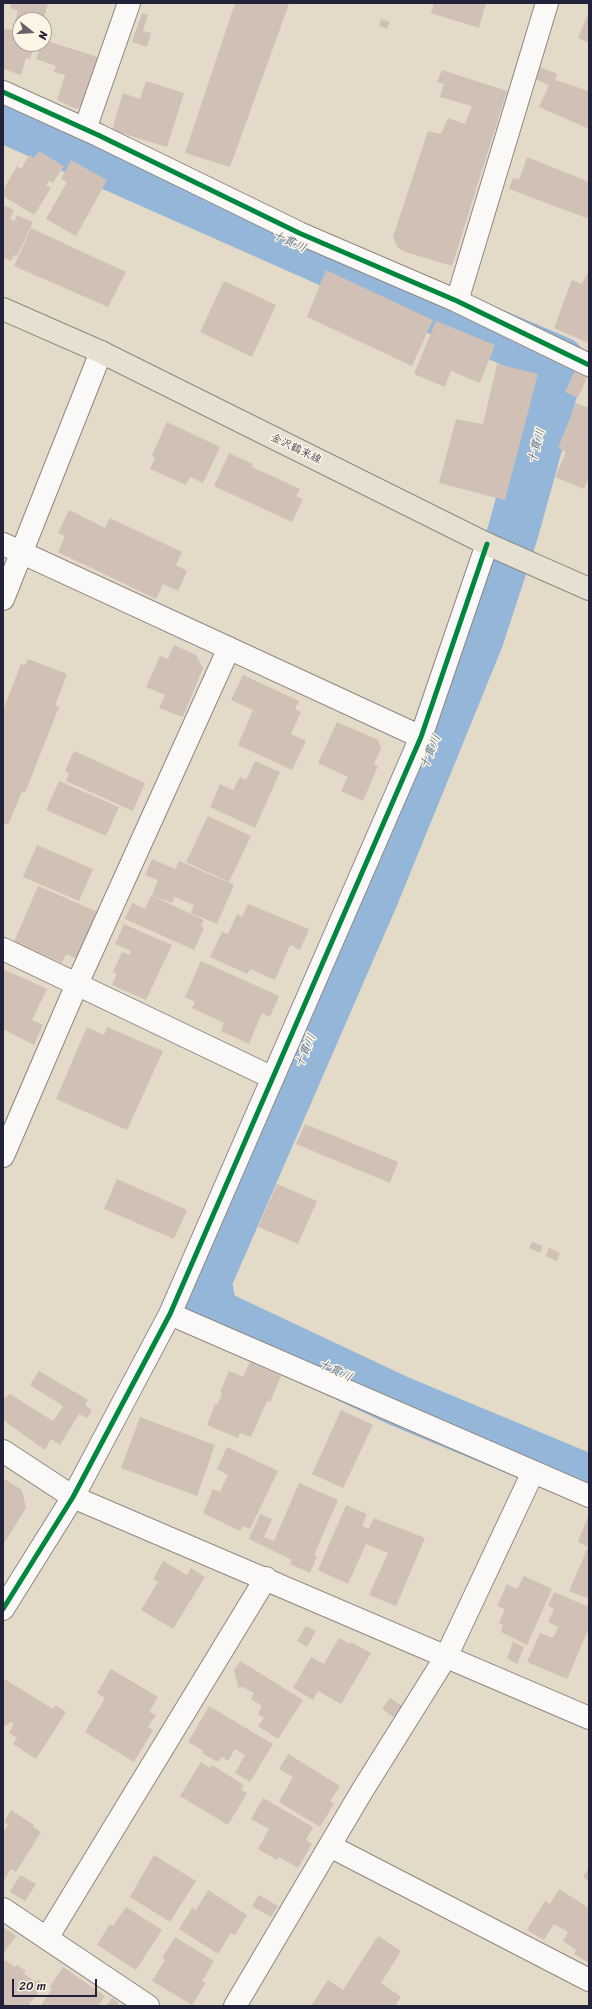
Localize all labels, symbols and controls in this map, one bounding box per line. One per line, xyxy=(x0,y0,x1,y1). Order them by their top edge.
north arrow xyxy=(12,12,52,52)
text: N xyxy=(33,29,53,42)
water label: 十貫川 xyxy=(270,228,308,256)
water label: 十貫川 xyxy=(525,427,549,465)
street label: 金沢鶴来線 xyxy=(268,431,324,467)
water label: 十貫川 xyxy=(418,733,444,771)
water label: 十貫川 xyxy=(292,1032,320,1070)
water label: 十貫川 xyxy=(316,1357,354,1385)
scale bar xyxy=(14,1971,99,1997)
text: 20 m xyxy=(19,1975,46,1997)

